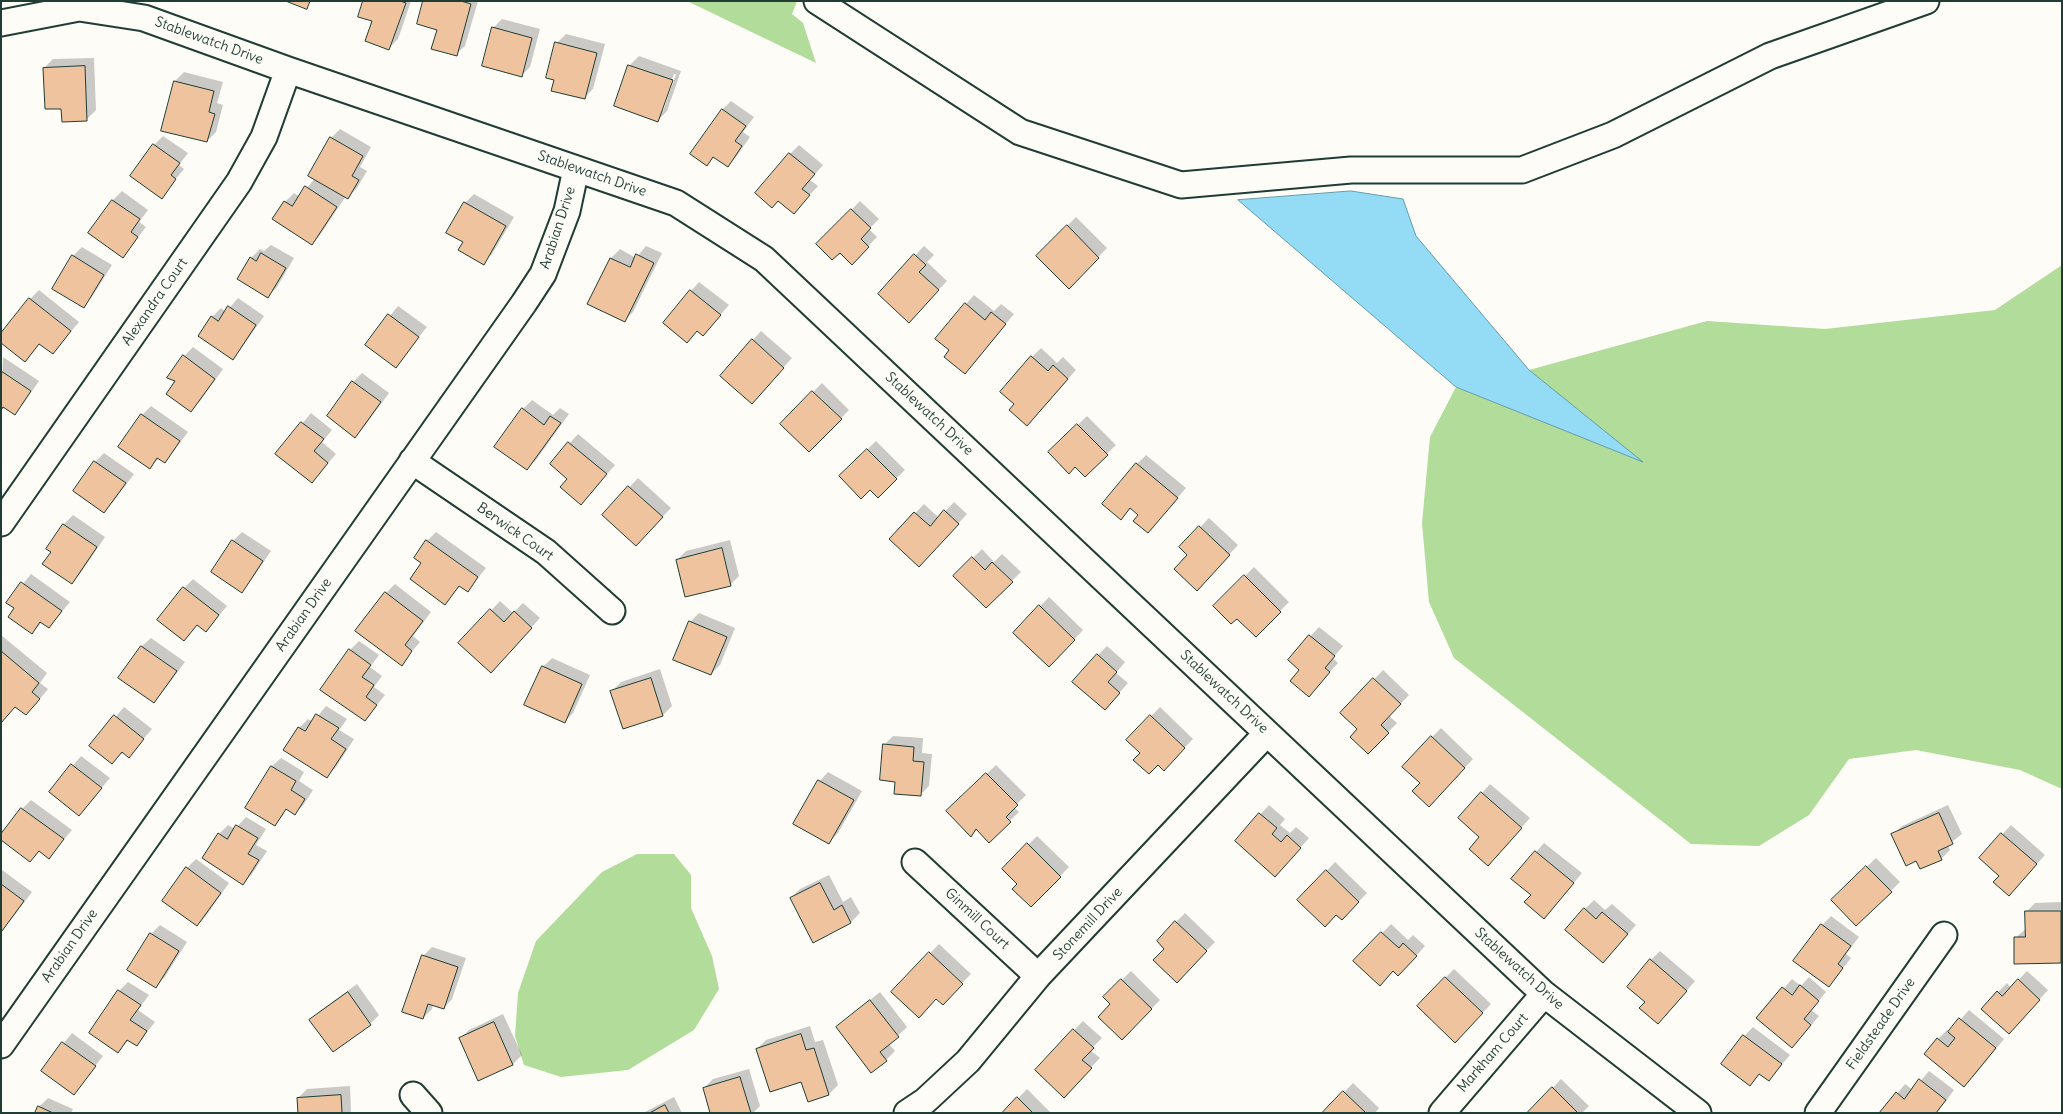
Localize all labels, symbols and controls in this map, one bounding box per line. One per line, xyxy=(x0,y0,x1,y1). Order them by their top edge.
street label: Stablewatch Drive xyxy=(153,14,265,68)
street label: Stablewatch Drive xyxy=(535,147,649,201)
street label: Arabian Drive xyxy=(537,185,579,271)
street label: Alexandra Court xyxy=(119,255,191,349)
street label: Stablewatch Drive xyxy=(882,369,976,459)
street label: Berwick Court xyxy=(473,499,557,565)
street label: Arabian Drive xyxy=(272,575,336,655)
street label: Stablewatch Drive xyxy=(1177,647,1271,737)
street label: Stonemill Drive xyxy=(1050,884,1126,964)
street label: Ginmill Court xyxy=(941,885,1013,953)
street label: Arabian Drive xyxy=(38,906,102,986)
street label: Stablewatch Drive xyxy=(1471,925,1567,1013)
street label: Fieldsteade Drive xyxy=(1843,975,1919,1073)
street label: Markham Court xyxy=(1454,1010,1532,1096)

